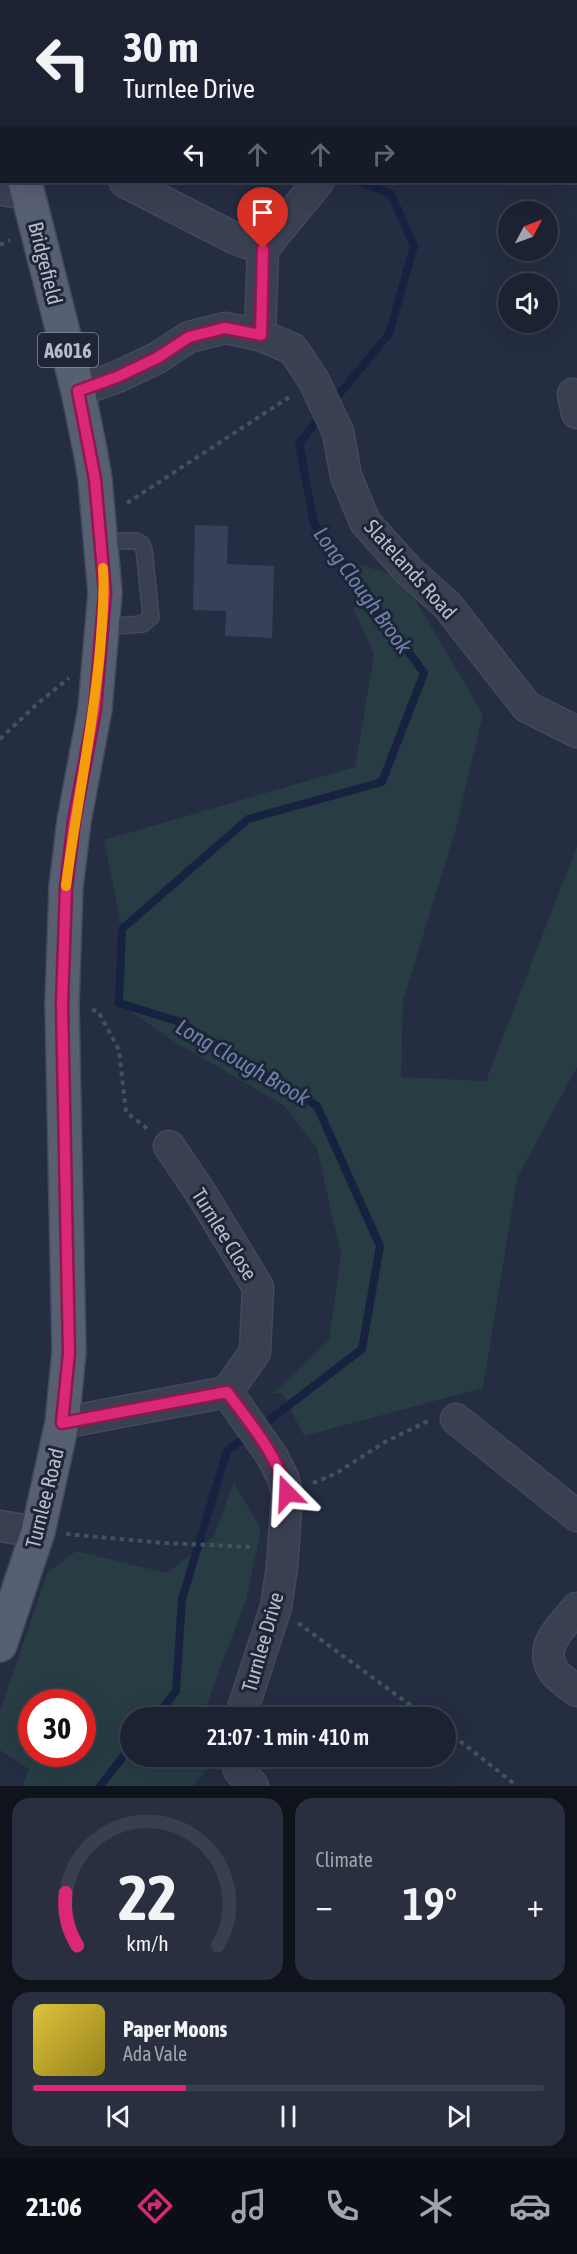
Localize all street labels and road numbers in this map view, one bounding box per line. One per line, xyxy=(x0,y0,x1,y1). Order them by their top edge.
street label: Bridgefield xyxy=(24,219,68,307)
road number: A6016 xyxy=(38,333,98,367)
street label: Slatelands Road xyxy=(360,514,462,624)
street label: Turnlee Close xyxy=(187,1184,263,1284)
street label: Turnlee Road xyxy=(20,1446,68,1550)
street label: Turnlee Drive xyxy=(236,1589,288,1695)

